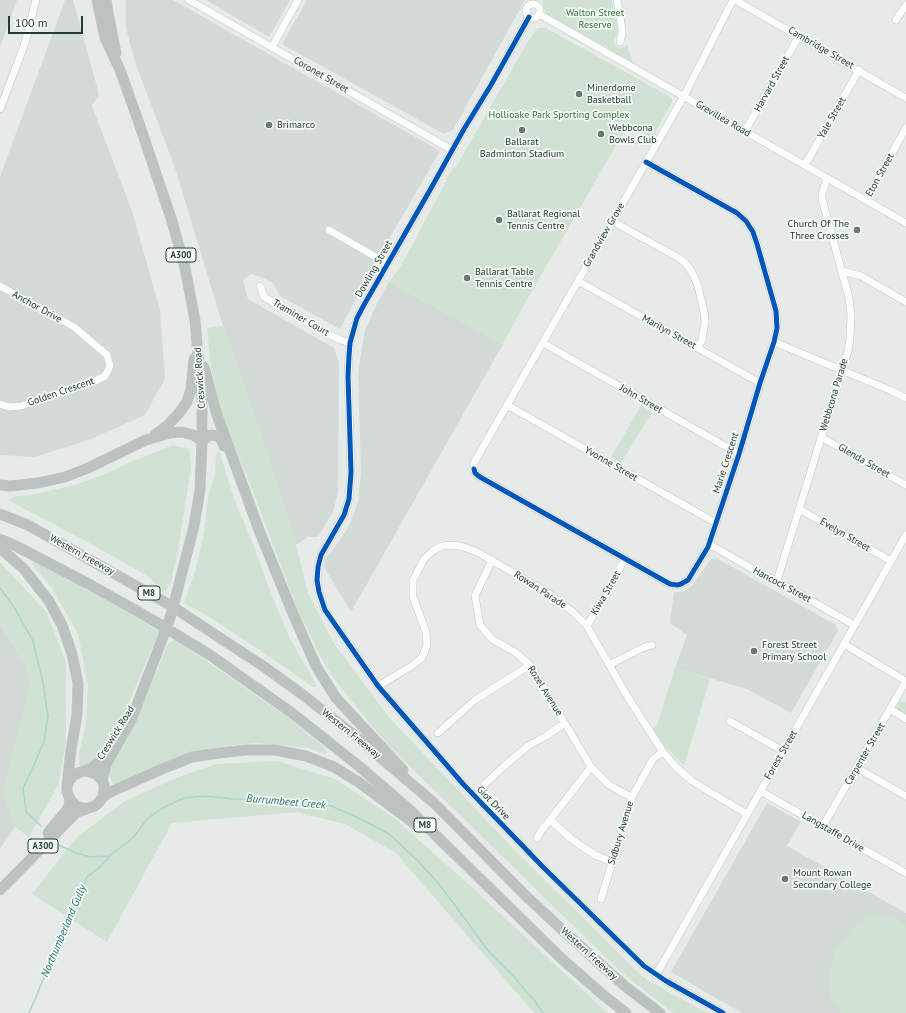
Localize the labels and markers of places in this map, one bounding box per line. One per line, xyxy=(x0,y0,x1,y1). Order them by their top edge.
place label: Minerdome Basketball xyxy=(587,82,635,106)
marker: Minerdome Basketball xyxy=(574,89,584,99)
place label: Brimarco xyxy=(277,119,315,131)
marker: Brimarco xyxy=(264,120,274,130)
place label: Webbcona Bowls Club xyxy=(609,122,657,146)
marker: Ballarat Badminton Stadium xyxy=(517,125,527,135)
marker: Webbcona Bowls Club xyxy=(596,129,606,139)
place label: Ballarat Badminton Stadium xyxy=(480,136,564,160)
place label: Ballarat Regional Tennis Centre xyxy=(507,208,580,232)
marker: Ballarat Regional Tennis Centre xyxy=(494,215,504,225)
place label: Church Of The Three Crosses xyxy=(788,218,849,242)
marker: Church Of The Three Crosses xyxy=(852,225,862,235)
place label: Ballarat Table Tennis Centre xyxy=(475,266,534,290)
marker: Ballarat Table Tennis Centre xyxy=(462,273,472,283)
place label: Forest Street Primary School xyxy=(762,639,826,662)
marker: Forest Street Primary School xyxy=(749,646,759,656)
place label: Mount Rowan Secondary College xyxy=(793,867,871,890)
marker: Mount Rowan Secondary College xyxy=(780,874,790,884)

